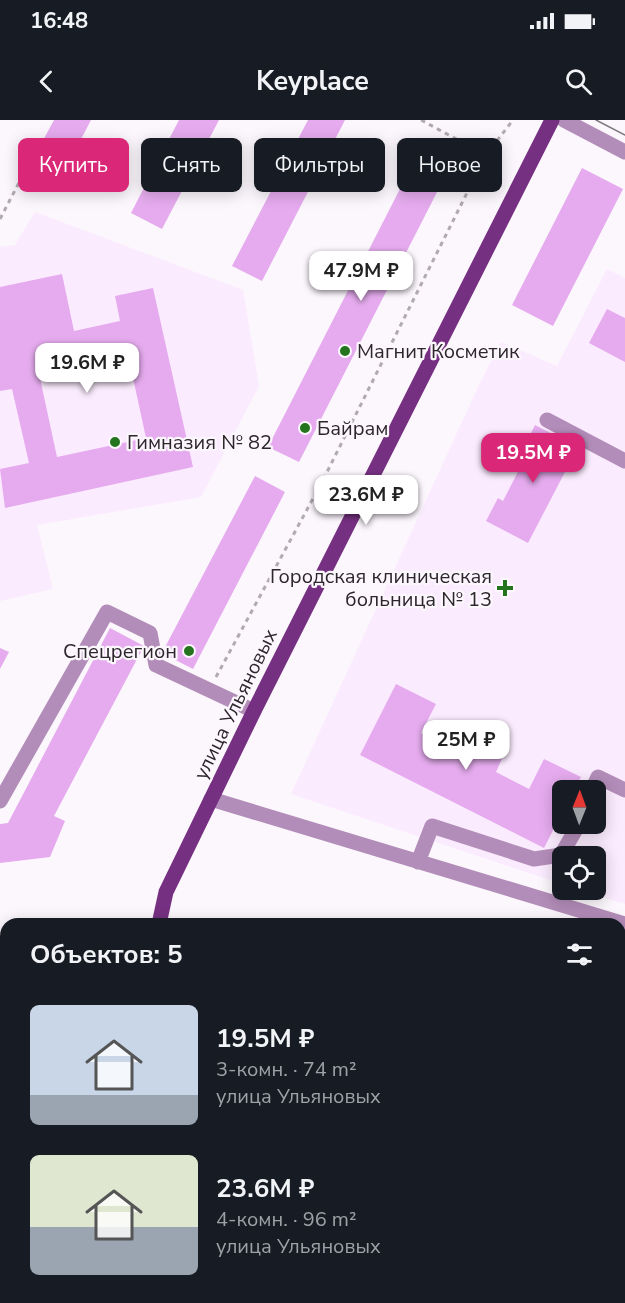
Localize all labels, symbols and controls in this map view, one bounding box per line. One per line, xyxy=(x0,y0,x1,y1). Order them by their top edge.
text: 16:48 xyxy=(30,6,88,36)
text: Keyplace xyxy=(256,63,369,100)
icon: back xyxy=(30,65,63,98)
icon: search xyxy=(562,65,595,98)
chip: Купить xyxy=(18,138,129,192)
chip: Снять xyxy=(141,138,242,192)
chip: Фильтры xyxy=(254,138,385,192)
chip: Новое xyxy=(397,138,502,192)
pin: 47.9M ₽ xyxy=(306,251,416,302)
text: 47.9M ₽ xyxy=(323,257,399,284)
place label: Магнит Косметик xyxy=(357,338,520,365)
pin: 19.6M ₽ xyxy=(32,343,142,394)
marker: Магнит Косметик xyxy=(338,344,352,358)
text: 19.6M ₽ xyxy=(49,349,125,376)
place label: Байрам xyxy=(317,415,388,442)
marker: Байрам xyxy=(298,421,312,435)
place label: Гимназия № 82 xyxy=(127,429,272,456)
pin: 19.5M ₽ xyxy=(478,433,588,484)
marker: Гимназия № 82 xyxy=(108,435,122,449)
text: 19.5M ₽ xyxy=(495,439,571,466)
pin: 23.6M ₽ xyxy=(311,475,421,526)
text: 23.6M ₽ xyxy=(328,481,404,508)
place label: Городская клиническая больница № 13 xyxy=(270,563,492,613)
marker: Городская клиническая больница № 13 xyxy=(496,579,514,597)
street label: улица Ульяновых xyxy=(187,624,284,784)
place label: Спецрегион xyxy=(63,638,177,665)
marker: Спецрегион xyxy=(182,644,196,658)
pin: 25M ₽ xyxy=(424,720,508,771)
text: 25M ₽ xyxy=(437,726,495,753)
north arrow xyxy=(552,780,606,834)
map controls xyxy=(552,780,606,900)
button: locate xyxy=(552,846,606,900)
text: Объектов: 5 xyxy=(30,937,183,972)
icon: filters xyxy=(563,938,596,971)
text: 19.5M ₽ xyxy=(216,1021,314,1056)
icon: home xyxy=(78,1029,150,1101)
text: 3-комн. · 74 m² xyxy=(216,1056,357,1083)
text: улица Ульяновых xyxy=(216,1083,381,1110)
text: 23.6M ₽ xyxy=(216,1171,314,1206)
icon: home xyxy=(78,1179,150,1251)
text: 4-комн. · 96 m² xyxy=(216,1206,357,1233)
text: улица Ульяновых xyxy=(216,1233,381,1260)

